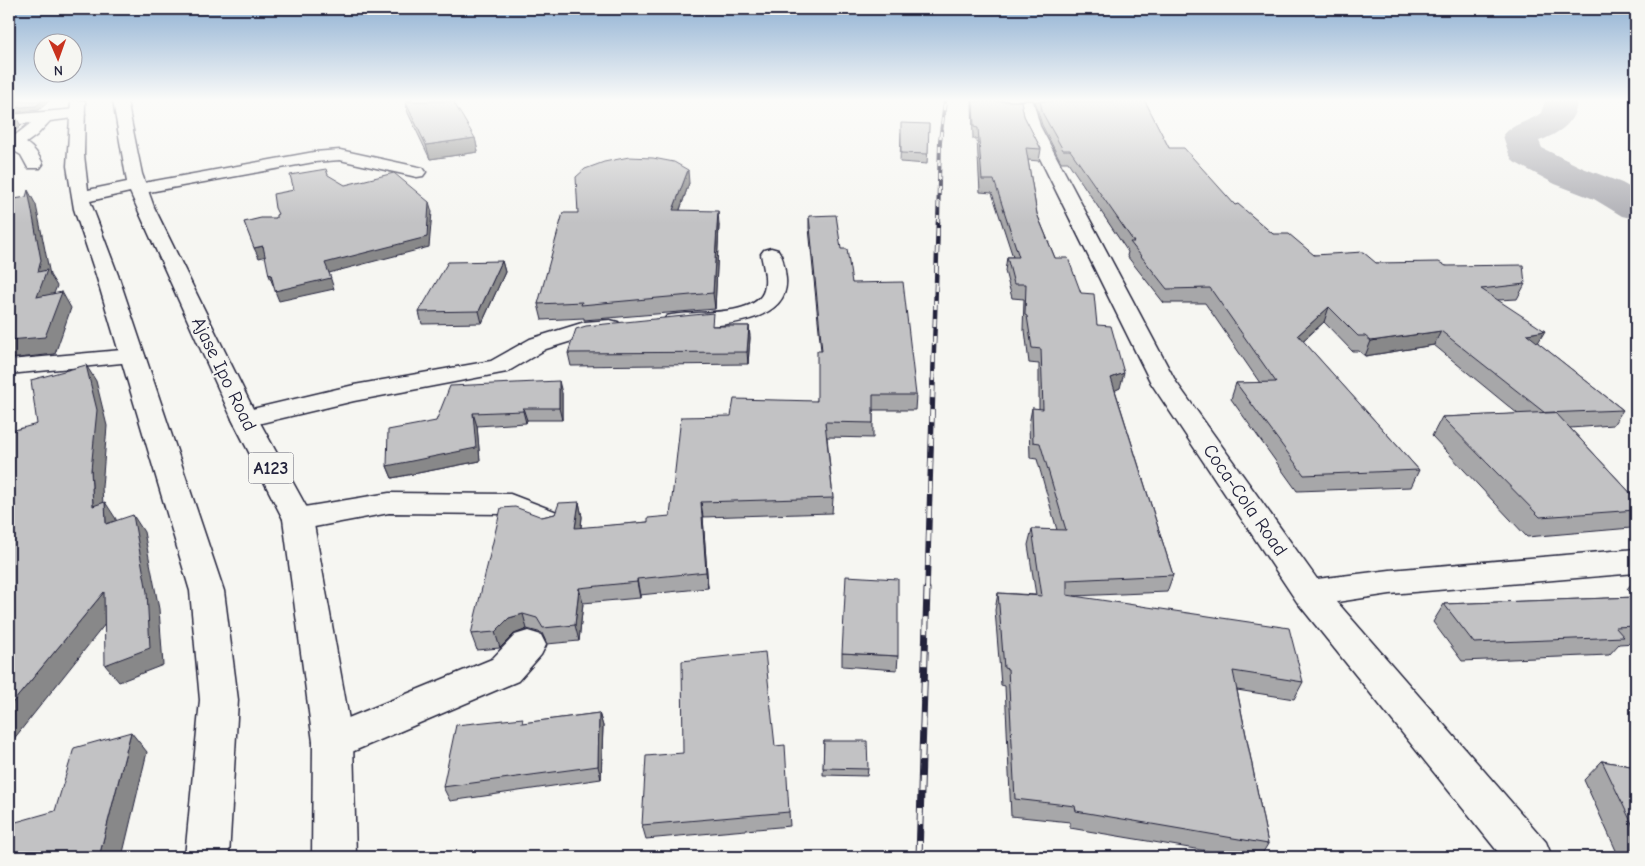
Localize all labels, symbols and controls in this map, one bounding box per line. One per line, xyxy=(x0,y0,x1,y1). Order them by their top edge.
north arrow xyxy=(32,32,82,82)
text: N xyxy=(54,62,63,79)
street label: Ajase Ipo Road xyxy=(187,313,261,435)
street label: Coca-Cola Road xyxy=(1198,440,1292,560)
road number: A123 xyxy=(248,452,294,483)

